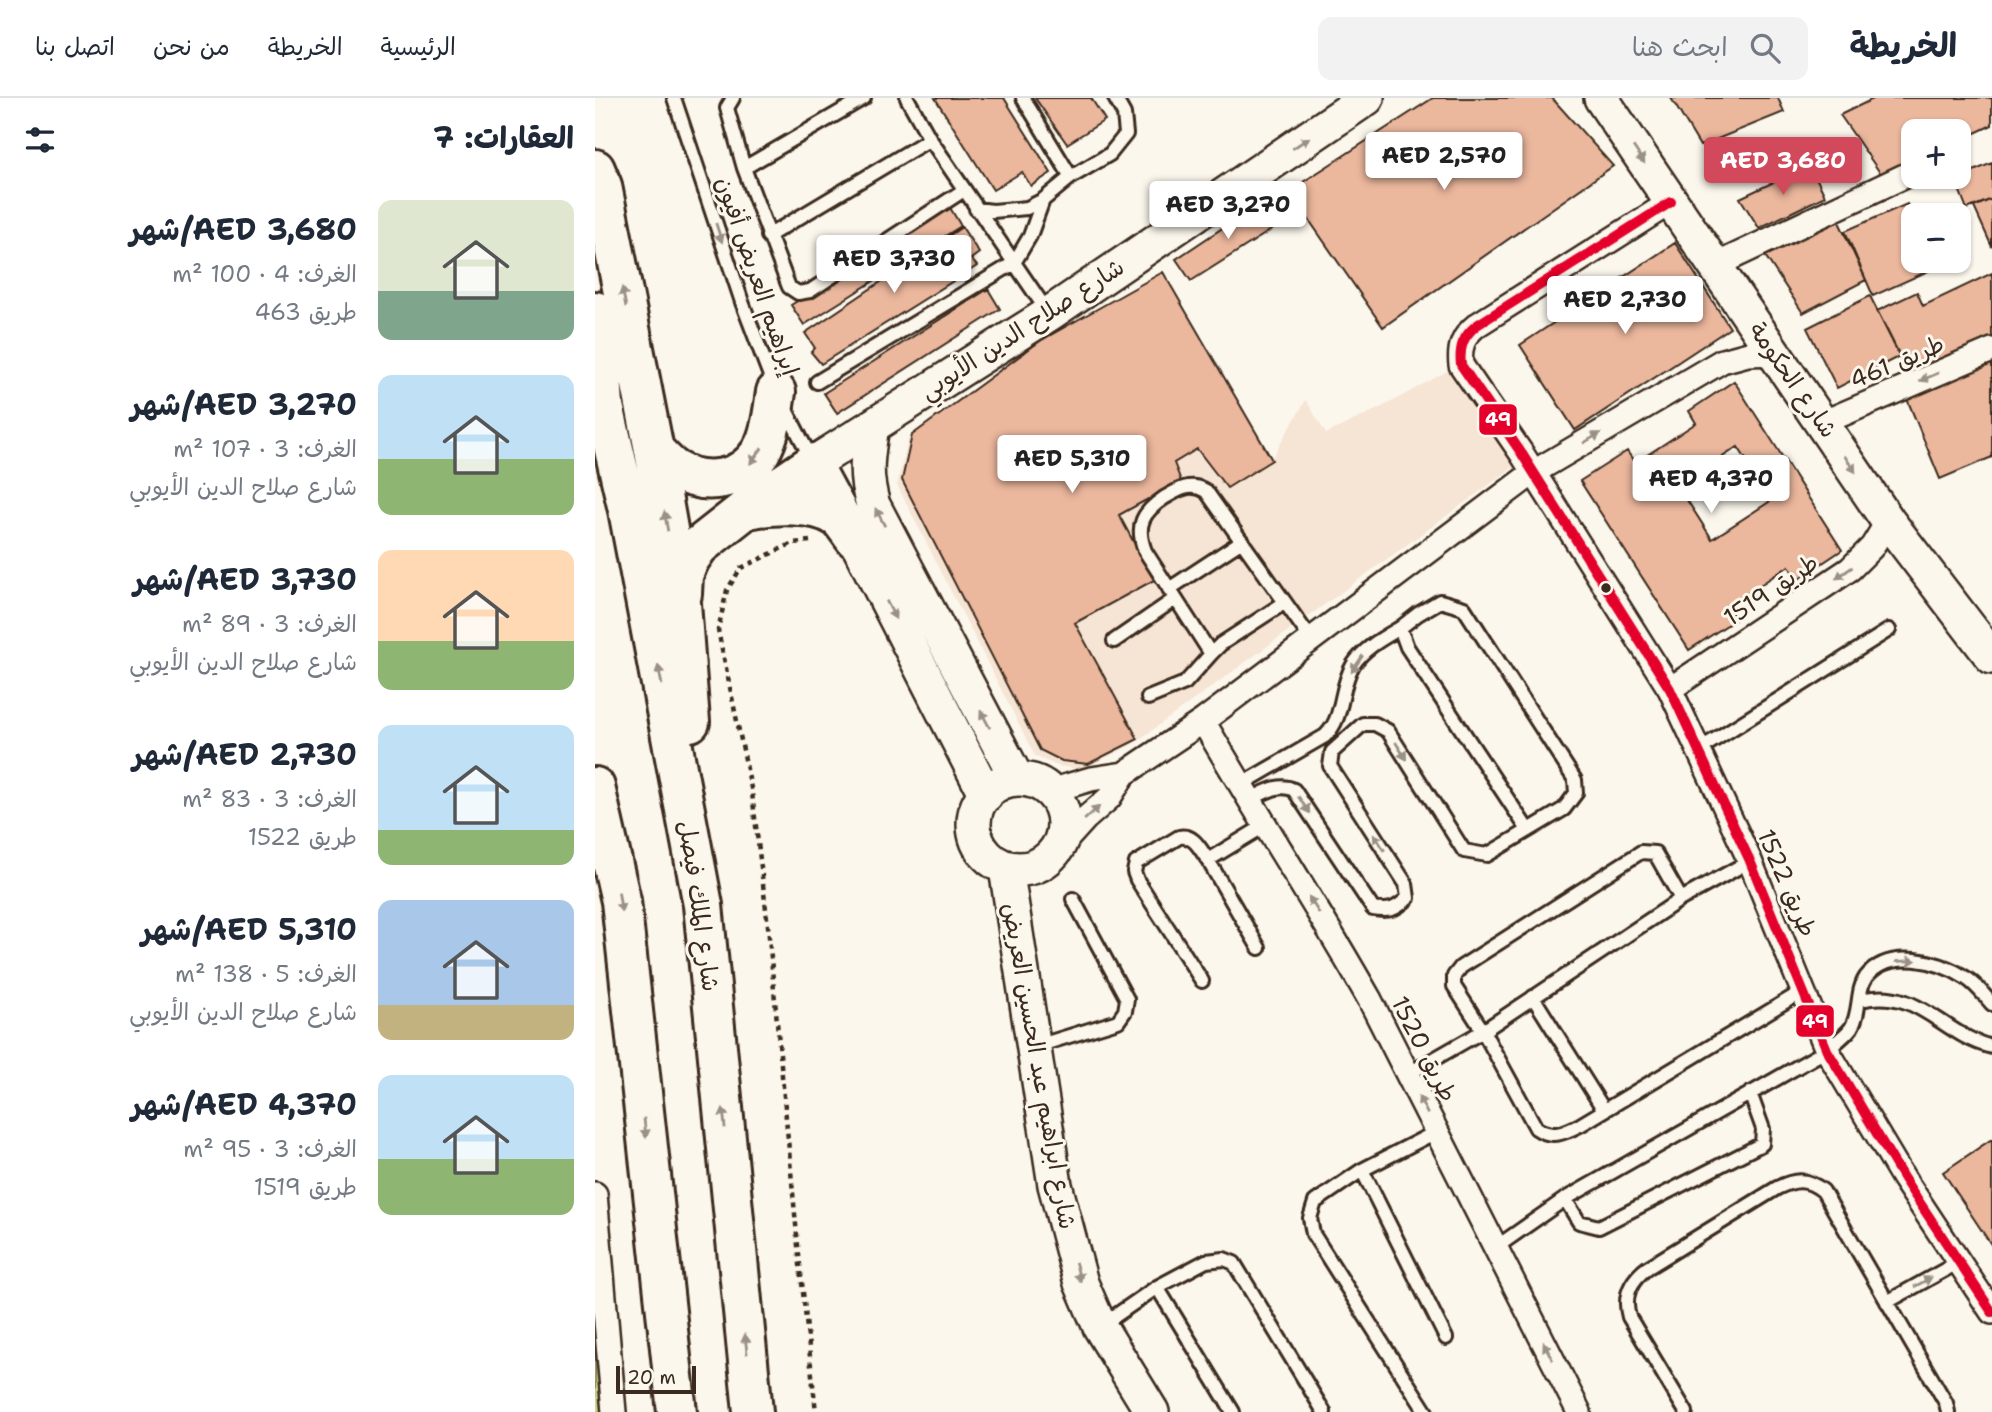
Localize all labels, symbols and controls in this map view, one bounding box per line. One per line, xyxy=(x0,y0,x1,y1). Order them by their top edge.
search box xyxy=(1318,17,1808,80)
text: الخريطة xyxy=(1850,23,1957,68)
text: ابحث هنا xyxy=(1632,29,1728,64)
icon: search xyxy=(1746,29,1784,67)
text: اتصل بنا xyxy=(35,31,115,63)
text: من نحن xyxy=(153,31,230,63)
text: الخريطة xyxy=(268,31,343,63)
text: الرئيسية xyxy=(381,31,456,63)
text: العقارات: 7 xyxy=(433,117,574,158)
map controls xyxy=(1901,119,1971,273)
button: + xyxy=(1901,119,1971,189)
icon: filters xyxy=(21,121,59,159)
pin: AED 2,570 xyxy=(1364,132,1524,192)
one-way arrow xyxy=(1292,136,1310,150)
pin: AED 3,680 xyxy=(1703,138,1863,197)
text: AED 2,570 xyxy=(1381,140,1507,170)
text: AED 3,680 xyxy=(1720,145,1846,175)
one-way arrow xyxy=(1632,146,1646,164)
street label: إبراهيم العريض أفيون xyxy=(706,172,806,380)
pin: AED 3,270 xyxy=(1148,181,1308,241)
text: AED 3,270 xyxy=(1165,189,1291,219)
button: − xyxy=(1901,203,1971,273)
text: AED 3,680/شهر xyxy=(130,209,357,250)
one-way arrow xyxy=(714,222,724,243)
icon: home xyxy=(434,228,518,312)
pin: AED 3,730 xyxy=(814,236,974,295)
text: AED 3,730 xyxy=(832,243,956,273)
street label: شارع صلاح الدين الأيوبي xyxy=(913,250,1133,411)
text: الغرف: 4 · 100 m² xyxy=(172,259,357,289)
pin: AED 2,730 xyxy=(1545,276,1705,336)
text: AED 2,730 xyxy=(1563,284,1687,314)
one-way arrow xyxy=(618,286,629,308)
text: طريق 463 xyxy=(254,297,357,327)
street label: شارع الحكومة xyxy=(1741,316,1845,445)
street label: طريق 461 xyxy=(1845,328,1949,396)
one-way arrow xyxy=(1919,371,1939,383)
text: AED 3,270/شهر xyxy=(131,384,357,425)
icon: home xyxy=(434,403,518,487)
line badge: 49 xyxy=(1478,403,1518,436)
text: 49 xyxy=(1485,407,1511,432)
one-way arrow xyxy=(1583,431,1602,444)
text: الغرف: 3 · 107 m² xyxy=(173,434,357,464)
pin: AED 5,310 xyxy=(992,436,1152,495)
text: AED 5,310 xyxy=(1013,443,1131,473)
one-way arrow xyxy=(749,447,763,466)
one-way arrow xyxy=(1843,455,1857,473)
pin: AED 4,370 xyxy=(1631,456,1791,515)
text: AED 4,370 xyxy=(1649,463,1773,493)
text: شارع صلاح الدين الأيوبي xyxy=(129,472,357,502)
one-way arrow xyxy=(874,507,885,527)
one-way arrow xyxy=(660,509,671,531)
street label: طريق 1519 xyxy=(1717,547,1825,633)
text: AED 3,730/شهر xyxy=(133,559,357,600)
one-way arrow xyxy=(1835,566,1853,580)
icon: home xyxy=(434,578,518,662)
unlabelled marker xyxy=(1599,581,1613,595)
one-way arrow xyxy=(886,600,897,620)
text: الغرف: 3 · 89 m² xyxy=(182,609,357,639)
text: شارع صلاح الدين الأيوبي xyxy=(129,647,357,677)
one-way arrow xyxy=(1350,654,1363,674)
one-way arrow xyxy=(654,664,665,686)
one-way arrow xyxy=(979,709,991,729)
text: AED 2,730/شهر xyxy=(133,734,357,775)
one-way arrow xyxy=(1394,741,1407,760)
icon: home xyxy=(434,753,518,837)
text: الغرف: 3 · 83 m² xyxy=(182,784,357,814)
one-way arrow xyxy=(1297,796,1311,814)
one-way arrow xyxy=(1083,806,1100,822)
street label: شارع الملك فيصل xyxy=(670,818,727,994)
text: طريق 1522 xyxy=(248,822,357,852)
street label: طريق 1522 xyxy=(1750,824,1824,942)
one-way arrow xyxy=(1372,833,1386,851)
one-way arrow xyxy=(615,891,626,913)
one-way arrow xyxy=(1308,896,1321,915)
street label: شارع ابراهيم عبد الحسين العريض xyxy=(993,900,1083,1232)
text: AED 5,310/شهر xyxy=(141,909,357,950)
icon: home xyxy=(434,928,518,1012)
one-way arrow xyxy=(1895,956,1917,967)
text: الغرف: 5 · 138 m² xyxy=(175,959,357,989)
street label: طريق 1520 xyxy=(1384,991,1464,1107)
text: شارع صلاح الدين الأيوبي xyxy=(129,997,357,1027)
line badge: 49 xyxy=(1795,1004,1835,1038)
text: 49 xyxy=(1802,1009,1828,1034)
text: AED 4,370/شهر xyxy=(131,1084,357,1125)
one-way arrow xyxy=(1417,1095,1428,1115)
icon: home xyxy=(434,1103,518,1187)
one-way arrow xyxy=(718,1106,729,1128)
one-way arrow xyxy=(640,1117,651,1139)
text: الغرف: 3 · 95 m² xyxy=(183,1134,357,1164)
text: طريق 1519 xyxy=(254,1172,357,1202)
one-way arrow xyxy=(1073,1261,1084,1283)
one-way arrow xyxy=(1913,1276,1933,1288)
one-way arrow xyxy=(740,1333,751,1355)
one-way arrow xyxy=(1543,1341,1554,1361)
scale bar xyxy=(616,1363,697,1395)
text: 20 m xyxy=(627,1365,676,1390)

